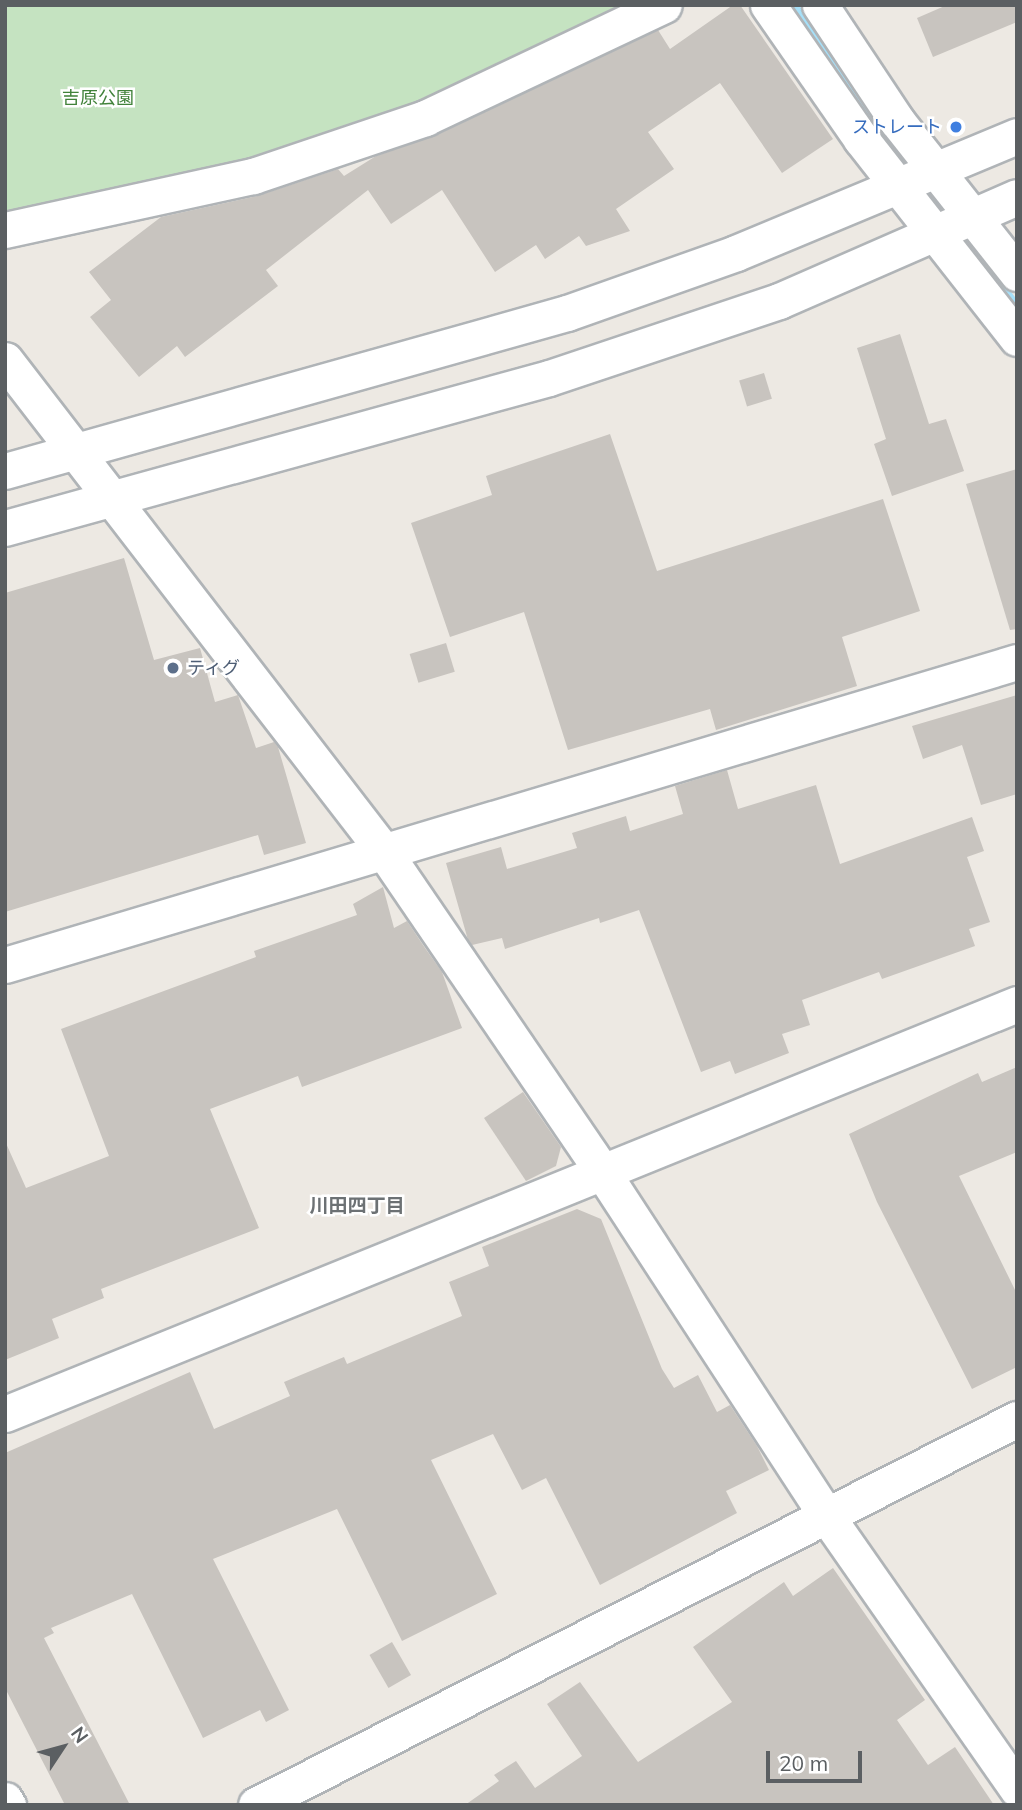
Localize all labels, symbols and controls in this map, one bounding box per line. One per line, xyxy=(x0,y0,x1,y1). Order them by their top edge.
park label: 吉原公園 xyxy=(62,87,134,109)
place label: ストレート xyxy=(852,116,942,138)
marker: ストレート xyxy=(948,119,964,135)
place label: ティグ xyxy=(187,657,241,679)
marker: ティグ xyxy=(165,660,181,676)
district label: 川田四丁目 xyxy=(310,1195,404,1217)
north arrow xyxy=(28,1712,98,1782)
text: N xyxy=(66,1722,94,1748)
scale bar xyxy=(770,1736,866,1780)
text: 20 m xyxy=(779,1750,828,1776)

